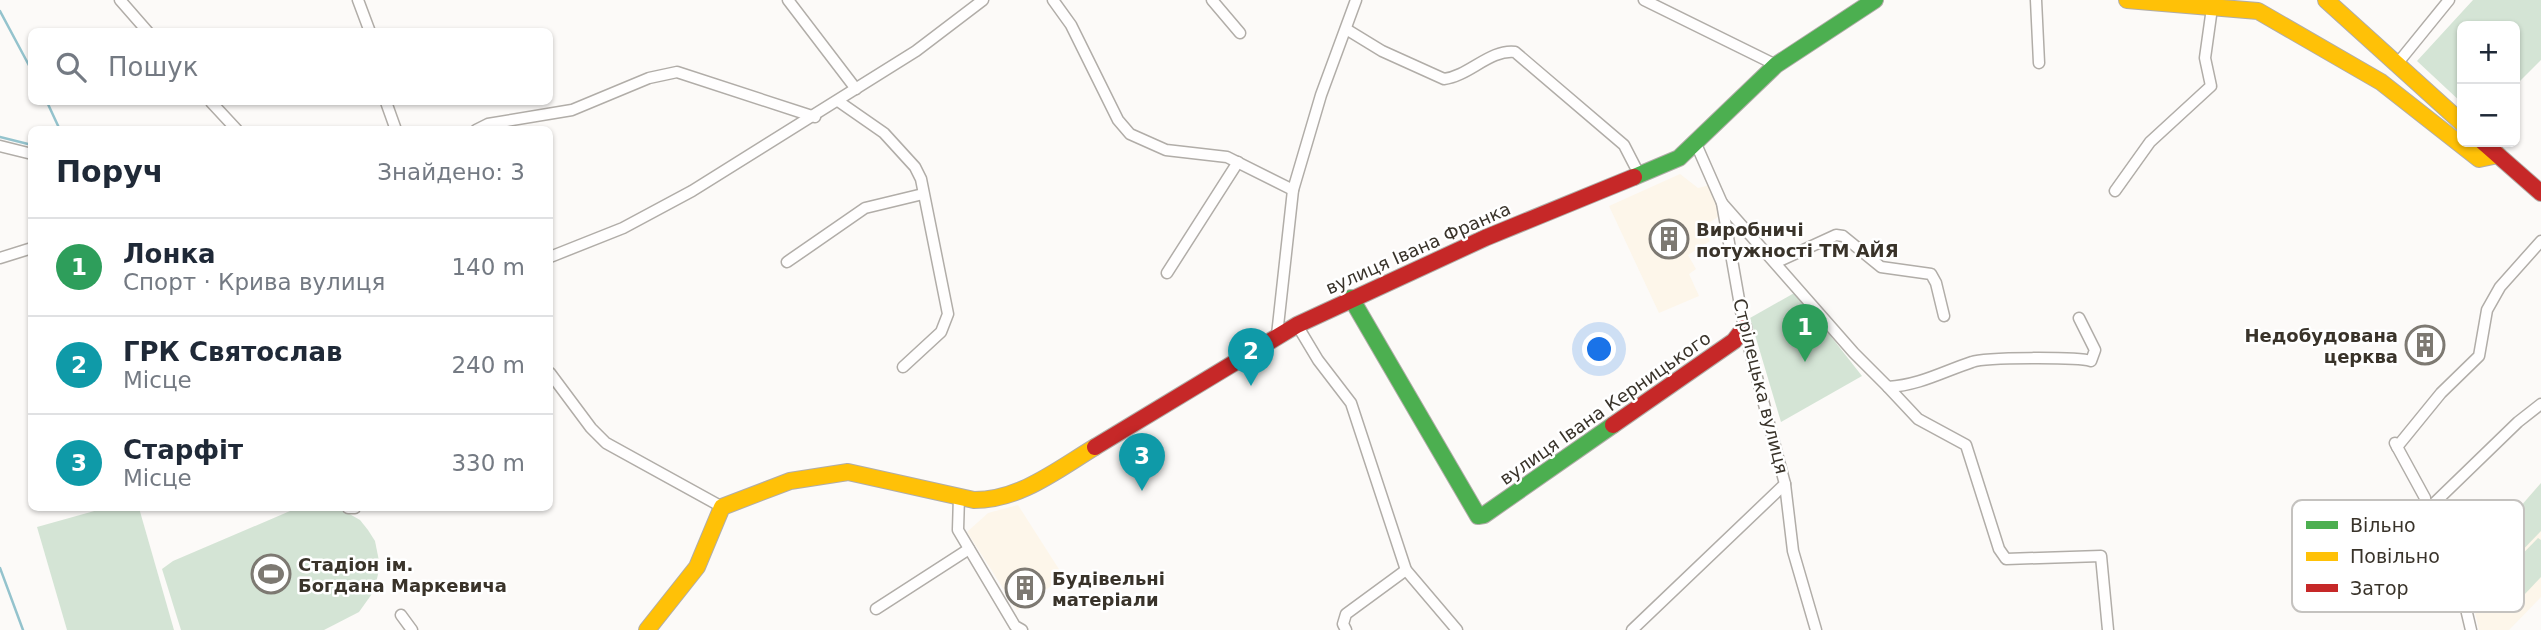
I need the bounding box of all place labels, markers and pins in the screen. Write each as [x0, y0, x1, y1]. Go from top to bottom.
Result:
building icon: Виробничі потужності ТМ АЙЯ [1648, 218, 1690, 260]
place label: Виробничі потужності ТМ АЙЯ [1696, 219, 1899, 261]
pin: 1 [1782, 304, 1828, 362]
building icon: Недобудована церква [2404, 324, 2446, 366]
place label: Недобудована церква [2244, 325, 2398, 367]
pin: 2 [1228, 328, 1274, 386]
pin: 3 [1119, 433, 1165, 491]
sports icon: Стадіон ім. Богдана Маркевича [250, 553, 292, 595]
place label: Стадіон ім. Богдана Маркевича [298, 554, 507, 596]
building icon: Будівельні матеріали [1004, 567, 1046, 609]
place label: Будівельні матеріали [1052, 568, 1165, 610]

